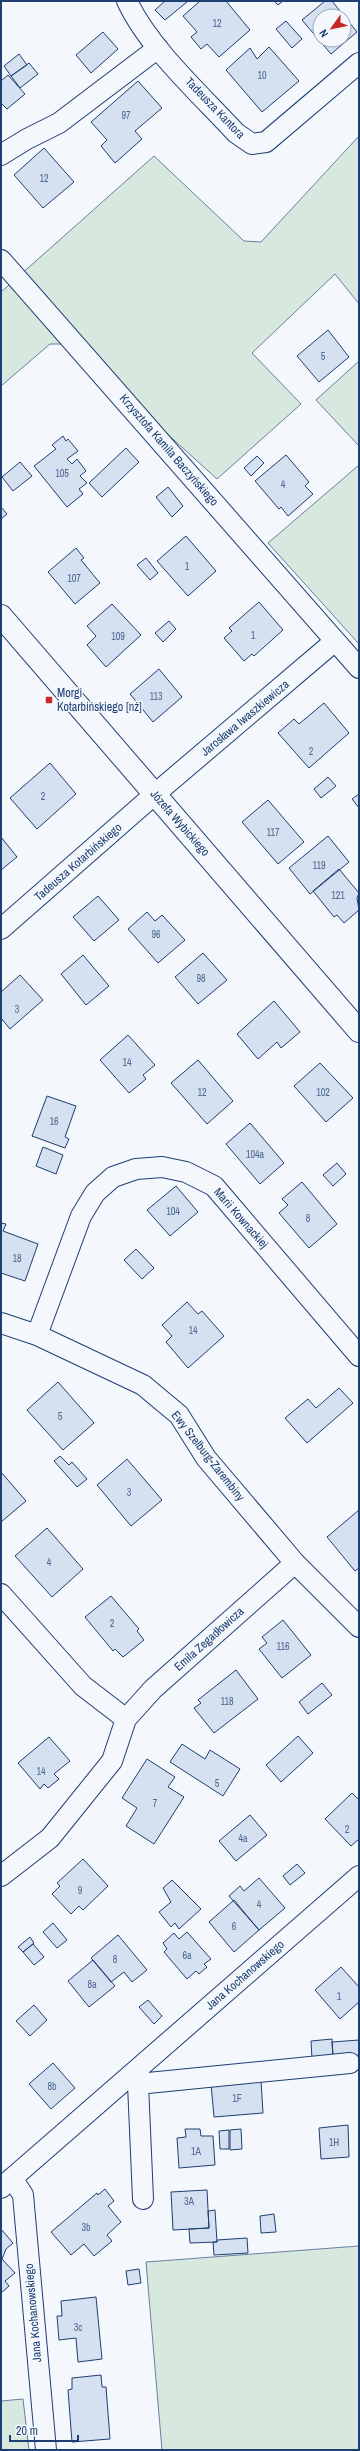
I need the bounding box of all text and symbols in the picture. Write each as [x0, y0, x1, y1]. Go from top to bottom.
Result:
north arrow [312, 8, 352, 48]
house number: 12 [212, 17, 222, 30]
text: N [316, 27, 331, 40]
house number: 10 [257, 69, 267, 82]
street label: Tadeusza Kantora [182, 74, 249, 143]
house number: 97 [121, 109, 131, 122]
house number: 12 [39, 172, 49, 185]
house number: 5 [321, 350, 326, 363]
street label: Krzysztofa Kamila Baczyńskiego [116, 391, 222, 509]
house number: 105 [55, 467, 69, 480]
house number: 4 [281, 478, 286, 491]
house number: 1 [185, 560, 190, 573]
house number: 107 [67, 572, 81, 585]
house number: 1 [251, 629, 256, 642]
house number: 109 [111, 630, 125, 643]
street label: Jarosława Iwaszkiewicza [198, 676, 293, 760]
place label: Morgi Kotarbińskiego [nż] [57, 685, 142, 715]
house number: 113 [149, 690, 163, 703]
marker: Morgi Kotarbińskiego [nż] [44, 695, 54, 705]
house number: 2 [309, 745, 314, 758]
street label: Józefa Wybickiego [147, 786, 213, 860]
house number: 2 [41, 790, 46, 803]
street label: Tadeusza Kotarbińskiego [31, 819, 125, 905]
house number: 117 [266, 826, 280, 839]
house number: 119 [312, 859, 326, 872]
house number: 121 [331, 889, 345, 902]
house number: 96 [151, 928, 161, 941]
house number: 98 [196, 972, 206, 985]
house number: 3 [15, 1003, 20, 1016]
house number: 14 [122, 1056, 132, 1069]
house number: 12 [197, 1086, 207, 1099]
house number: 102 [316, 1086, 330, 1099]
house number: 16 [49, 1115, 59, 1128]
house number: 104a [246, 1148, 265, 1161]
street label: Marii Kownackiej [210, 1184, 272, 1252]
house number: 104 [166, 1205, 180, 1218]
house number: 8 [306, 1212, 311, 1225]
house number: 18 [12, 1252, 22, 1265]
house number: 14 [188, 1324, 198, 1337]
street label: Ewy Szelburg-Zarembiny [168, 1408, 248, 1505]
house number: 5 [58, 1410, 63, 1423]
house number: 3 [127, 1486, 132, 1499]
house number: 4 [47, 1556, 52, 1569]
street label: Emila Zegadłowicza [171, 1603, 248, 1675]
house number: 2 [110, 1617, 115, 1630]
house number: 116 [276, 1640, 290, 1653]
house number: 118 [220, 1695, 234, 1708]
house number: 14 [36, 1765, 46, 1778]
house number: 5 [215, 1777, 220, 1790]
house number: 7 [153, 1797, 158, 1810]
house number: 2 [345, 1823, 350, 1836]
house number: 4a [238, 1832, 248, 1845]
house number: 9 [78, 1884, 83, 1897]
house number: 4 [257, 1898, 262, 1911]
house number: 6 [232, 1920, 237, 1933]
street label: Jana Kochanowskiego [202, 1936, 288, 2014]
house number: 6a [182, 1949, 192, 1962]
house number: 8 [113, 1953, 118, 1966]
house number: 8a [87, 1978, 97, 1991]
house number: 1 [337, 1990, 342, 2003]
house number: 8b [47, 2080, 57, 2093]
house number: 1F [232, 2092, 242, 2105]
house number: 1H [329, 2136, 339, 2149]
house number: 1A [191, 2145, 202, 2158]
house number: 3A [184, 2195, 195, 2208]
house number: 3b [81, 2221, 91, 2234]
street label: Jana Kochanowskiego [21, 2263, 45, 2363]
house number: 3c [74, 2321, 82, 2334]
scale bar [10, 2417, 78, 2443]
text: 20 m [16, 2423, 38, 2439]

